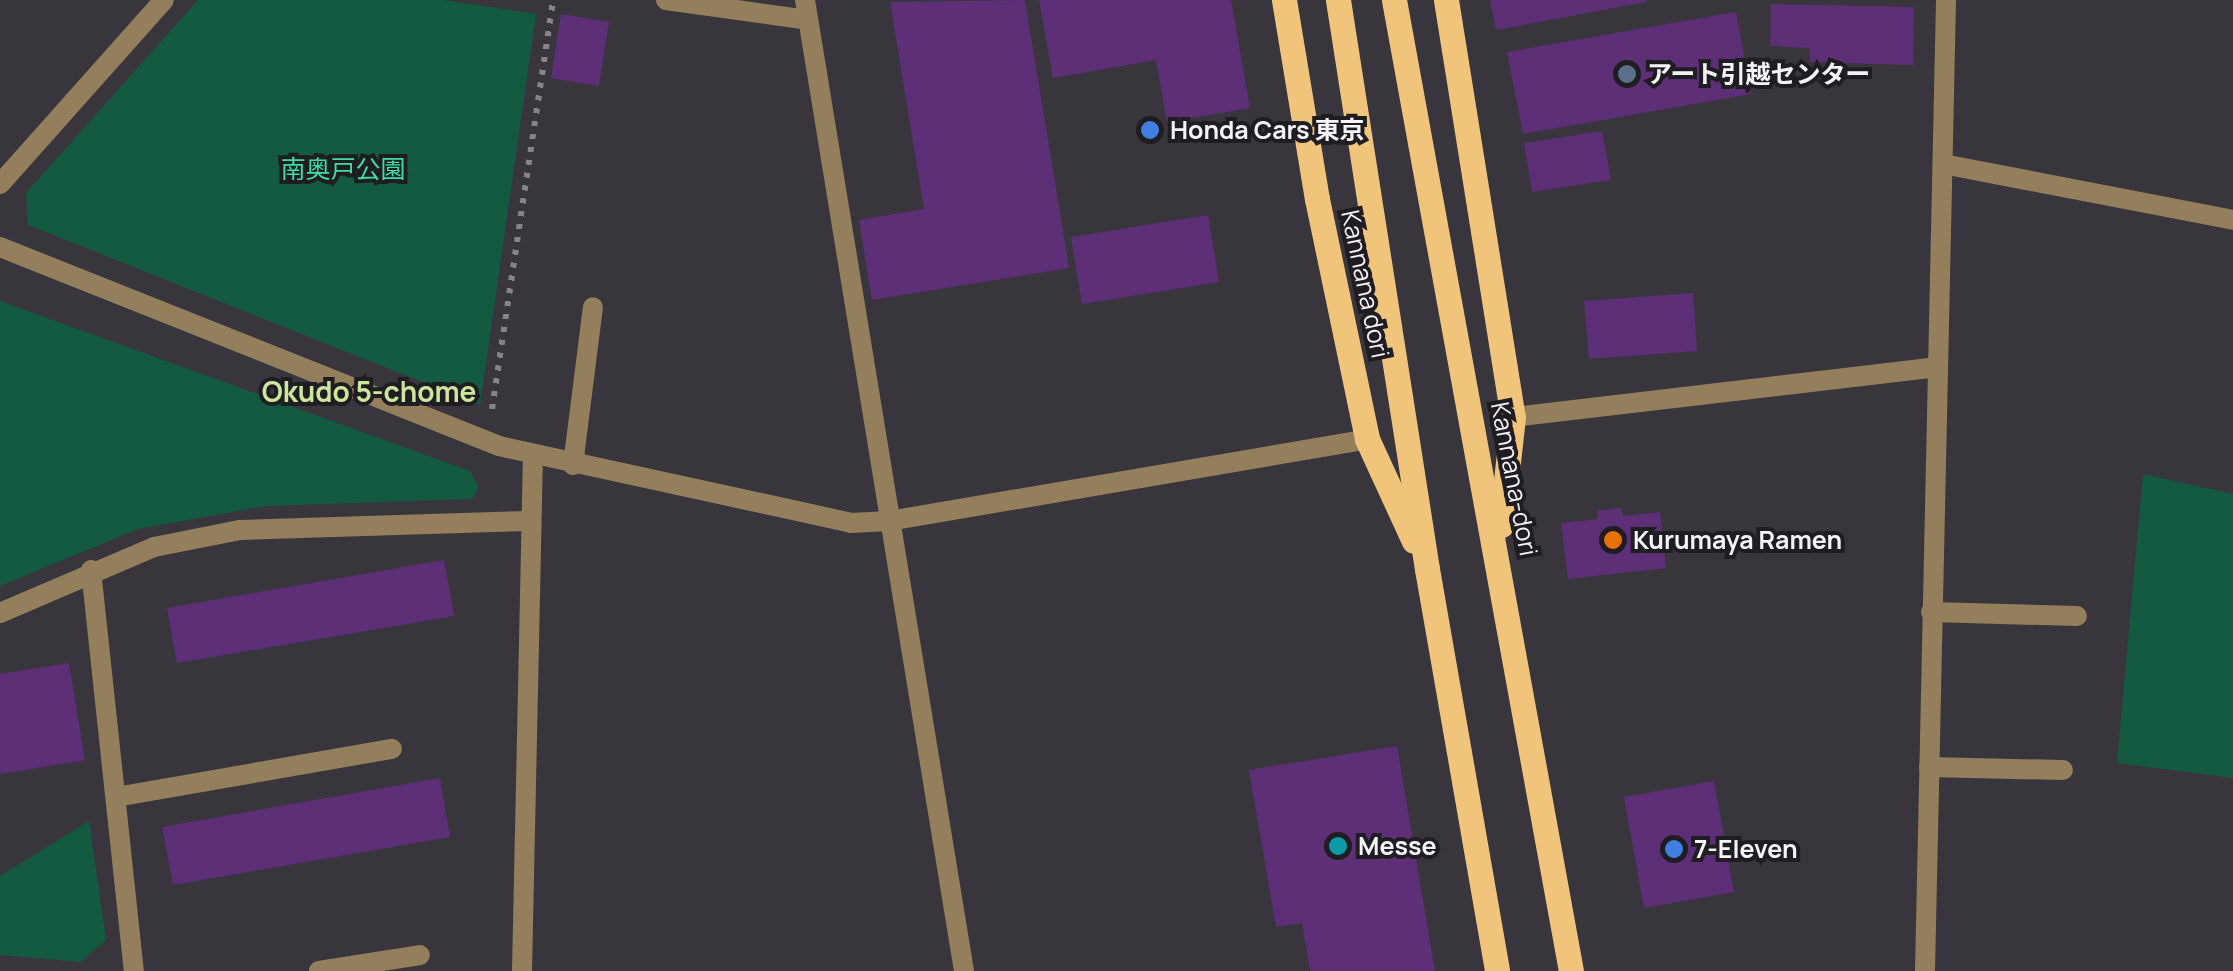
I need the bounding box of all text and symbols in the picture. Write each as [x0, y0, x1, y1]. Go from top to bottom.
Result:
place label: アート引越センター [1647, 59, 1870, 89]
marker: アート引越センター [1616, 63, 1638, 85]
place label: Honda Cars 東京 [1170, 115, 1365, 145]
marker: Honda Cars 東京 [1139, 119, 1161, 141]
park label: 南奥戸公園 [281, 154, 405, 184]
street label: Kannana dori [1335, 207, 1395, 361]
district label: Okudo 5-chome [262, 374, 476, 408]
street label: Kannana-dori [1484, 400, 1544, 558]
place label: Kurumaya Ramen [1633, 525, 1842, 555]
marker: Kurumaya Ramen [1602, 529, 1624, 551]
place label: Messe [1358, 831, 1437, 861]
place label: 7-Eleven [1694, 834, 1798, 864]
marker: Messe [1327, 835, 1349, 857]
marker: 7-Eleven [1663, 838, 1685, 860]

